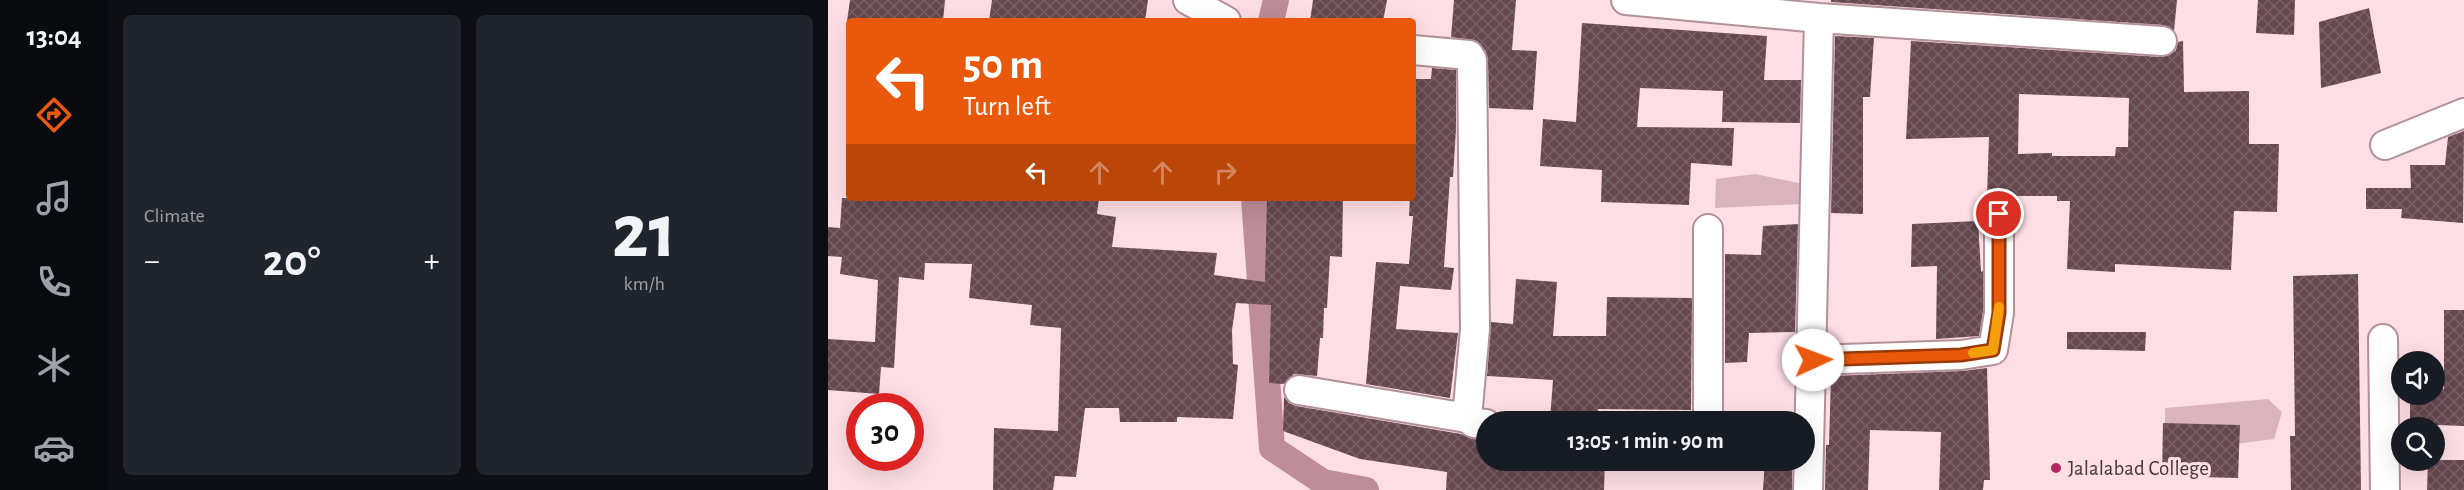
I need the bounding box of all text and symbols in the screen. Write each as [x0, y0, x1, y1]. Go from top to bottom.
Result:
text: 13:04 [26, 23, 82, 50]
icon: left [864, 42, 942, 120]
text: 50 m [963, 44, 1043, 86]
text: Turn left [963, 93, 1051, 120]
icon: directions [33, 94, 75, 136]
icon: left [1020, 156, 1053, 189]
icon: ahead [1083, 156, 1116, 189]
icon: ahead [1146, 156, 1179, 189]
icon: right [1209, 156, 1242, 189]
icon: music [33, 177, 75, 219]
pin [1973, 188, 2024, 239]
text: 21 [612, 194, 677, 272]
icon: arrive [1982, 197, 2015, 230]
text: Climate [144, 206, 205, 226]
text: 20° [263, 239, 321, 284]
text: − [144, 245, 160, 278]
text: + [424, 245, 439, 278]
icon: phone [33, 261, 75, 303]
text: km/h [624, 274, 665, 294]
position arrow [1781, 328, 1845, 392]
icon: climate [33, 344, 75, 386]
map controls [2391, 351, 2445, 471]
button: sound [2391, 351, 2445, 405]
speed limit sign: 30 [846, 393, 924, 471]
button: search [2391, 417, 2445, 471]
icon: car [33, 427, 75, 469]
text: 13:05 · 1 min · 90 m [1567, 430, 1724, 452]
place label: Jalalabad College [2068, 458, 2209, 479]
marker: Jalalabad College [2049, 461, 2063, 475]

